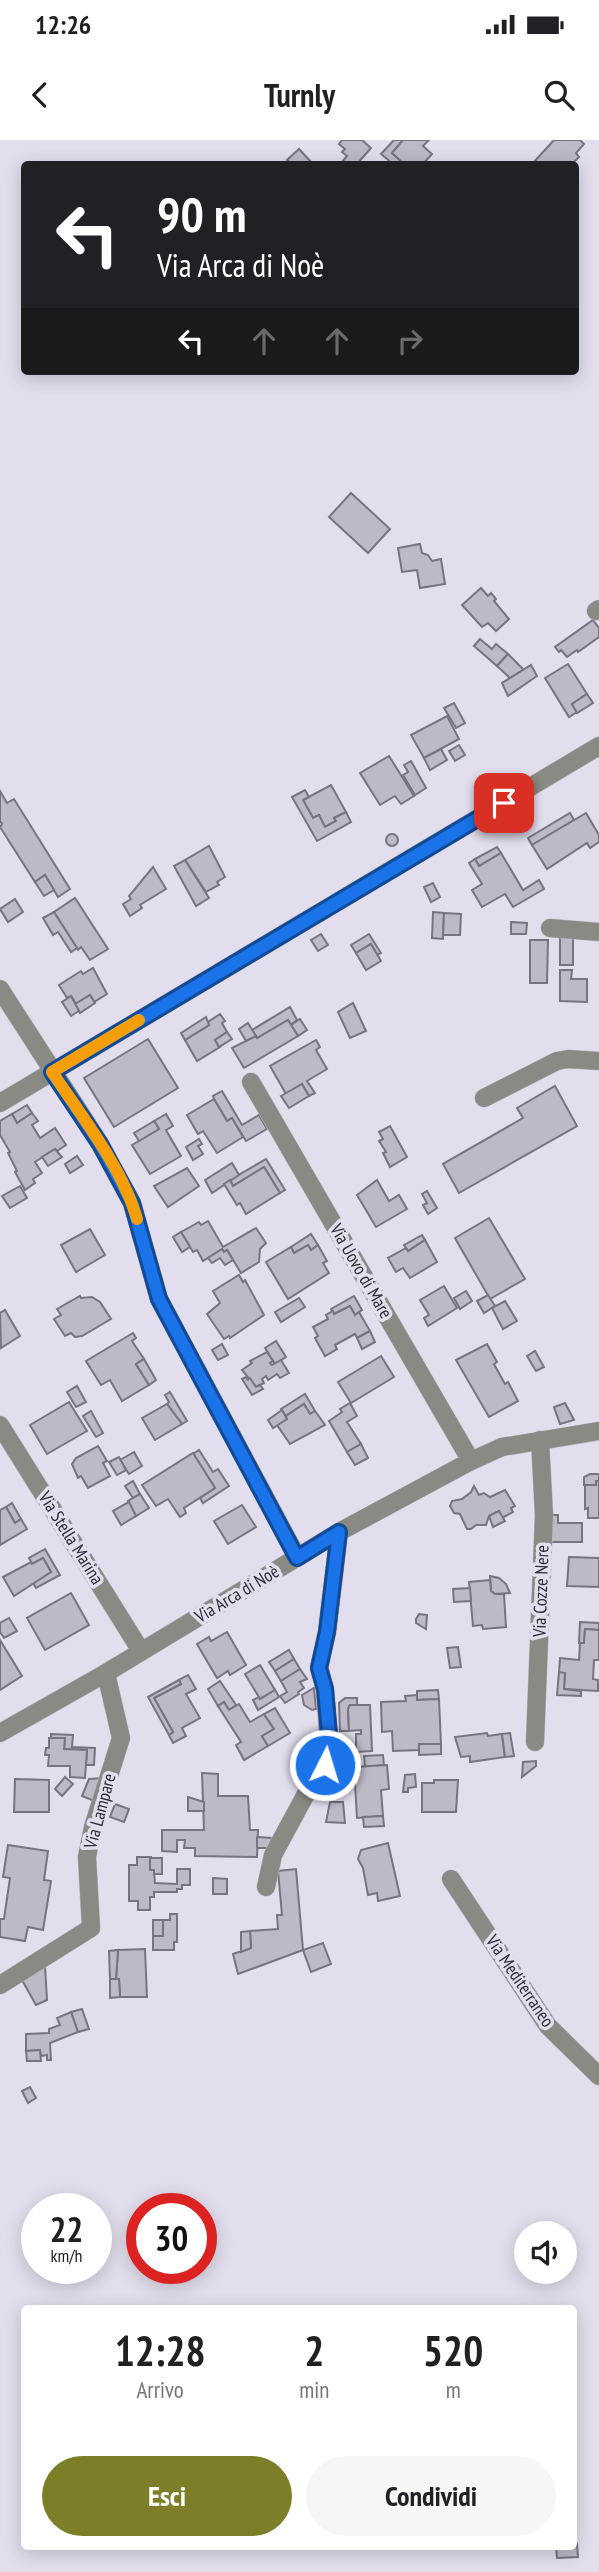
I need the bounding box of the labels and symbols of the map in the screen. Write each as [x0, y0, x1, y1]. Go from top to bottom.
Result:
pin [474, 773, 534, 833]
street label: Via Uovo di Mare [325, 1219, 398, 1322]
street label: Via Stella Marina [33, 1486, 109, 1588]
street label: Via Cozze Nere [527, 1545, 554, 1638]
street label: Via Arca di Noè [190, 1559, 283, 1628]
position arrow [288, 1728, 362, 1802]
street label: Via Lampare [78, 1771, 121, 1852]
street label: Via Mediterraneo [481, 1929, 560, 2031]
speed limit sign: 30 [126, 2193, 217, 2284]

